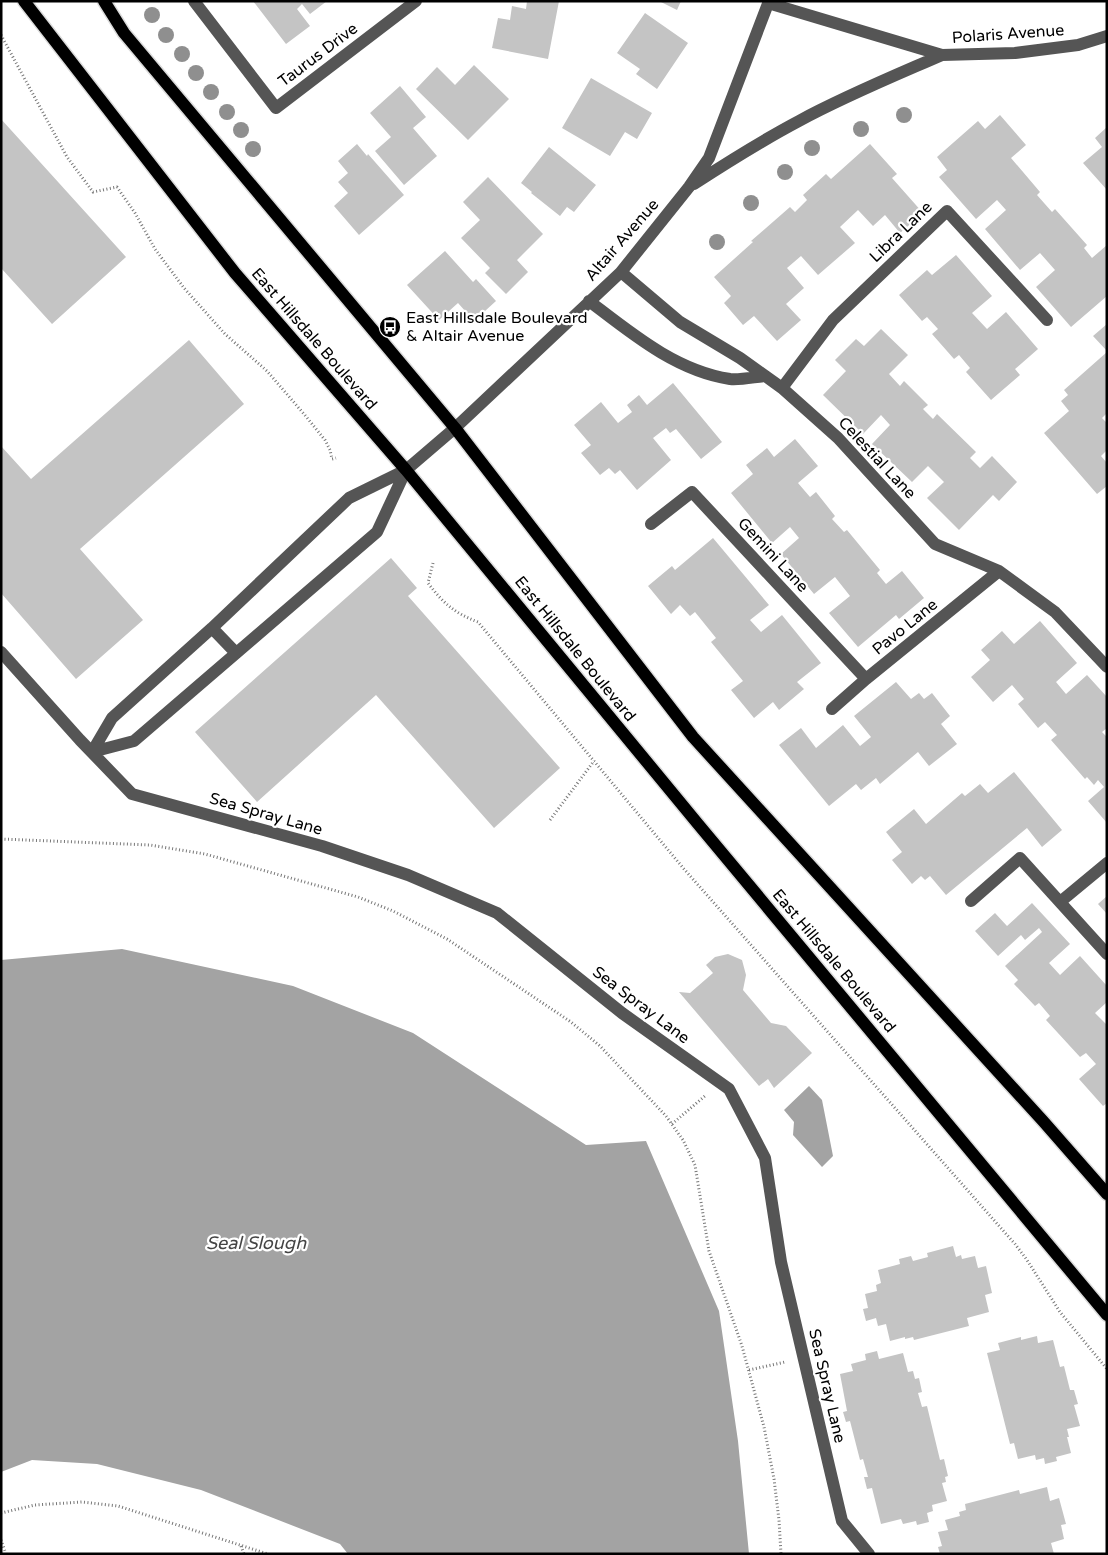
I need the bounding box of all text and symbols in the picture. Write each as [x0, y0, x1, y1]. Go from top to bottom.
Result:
street label: Taurus Drive [274, 19, 362, 91]
street label: Polaris Avenue [951, 20, 1065, 48]
street label: Altair Avenue [581, 195, 663, 285]
street label: Libra Lane [865, 197, 937, 267]
street label: East Hillsdale Boulevard [247, 264, 381, 414]
place label: East Hillsdale Boulevard & Altair Avenue [406, 308, 588, 346]
bus stop icon: East Hillsdale Boulevard & Altair Avenue [378, 315, 402, 339]
street label: Celestial Lane [834, 413, 920, 503]
street label: Gemini Lane [733, 514, 813, 596]
street label: East Hillsdale Boulevard [510, 572, 640, 726]
street label: Pavo Lane [868, 595, 942, 659]
street label: Sea Spray Lane [207, 788, 325, 840]
street label: East Hillsdale Boulevard [768, 885, 900, 1037]
street label: Sea Spray Lane [588, 962, 694, 1048]
water label: Seal Slough [206, 1232, 307, 1254]
street label: Sea Spray Lane [804, 1327, 850, 1445]

